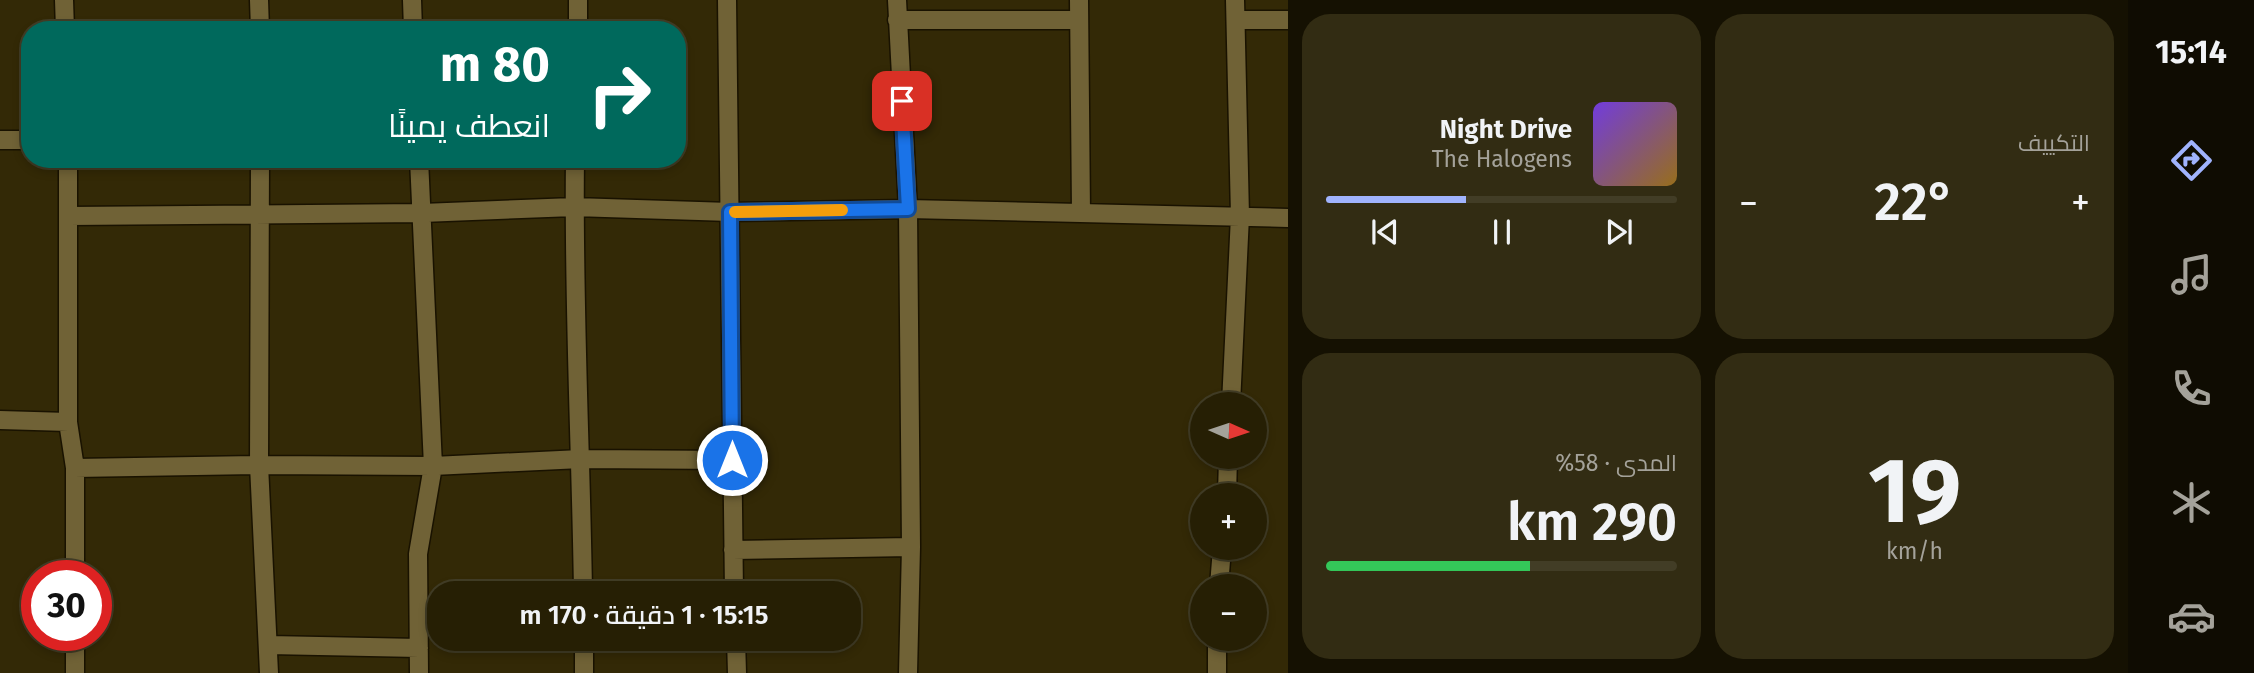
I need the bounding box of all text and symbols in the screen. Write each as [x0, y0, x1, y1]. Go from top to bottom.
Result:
text: 15:14 [2155, 33, 2227, 71]
text: 80 m [440, 35, 550, 94]
icon: right [574, 49, 665, 140]
pin [872, 71, 932, 131]
icon: arrive [883, 82, 921, 120]
text: انعطف يمينًا [388, 107, 550, 145]
text: Night Drive [1440, 114, 1572, 145]
text: التكييف [2018, 129, 2090, 157]
icon: directions [2167, 136, 2216, 185]
text: The Halogens [1432, 145, 1572, 173]
text: 22° [1874, 171, 1955, 234]
text: − [1739, 180, 1758, 226]
text: + [2071, 180, 2090, 226]
icon: previous [1366, 213, 1404, 251]
icon: pause [1483, 213, 1521, 251]
icon: next [1600, 213, 1638, 251]
icon: music [2167, 250, 2216, 299]
icon: phone [2167, 364, 2216, 413]
north arrow [1190, 392, 1267, 469]
map controls [1190, 392, 1267, 651]
position arrow [695, 423, 769, 497]
text: 19 [1868, 437, 1961, 546]
text: المدى · 58% [1555, 449, 1677, 477]
icon: climate [2167, 478, 2216, 527]
button: + [1190, 483, 1267, 560]
text: 290 km [1507, 491, 1677, 554]
text: km/h [1886, 537, 1943, 565]
speed limit sign: 30 [21, 560, 112, 651]
button: − [1190, 574, 1267, 651]
icon: car [2167, 592, 2216, 641]
text: 15:15 · 1 دقيقة · 170 m [520, 600, 768, 631]

